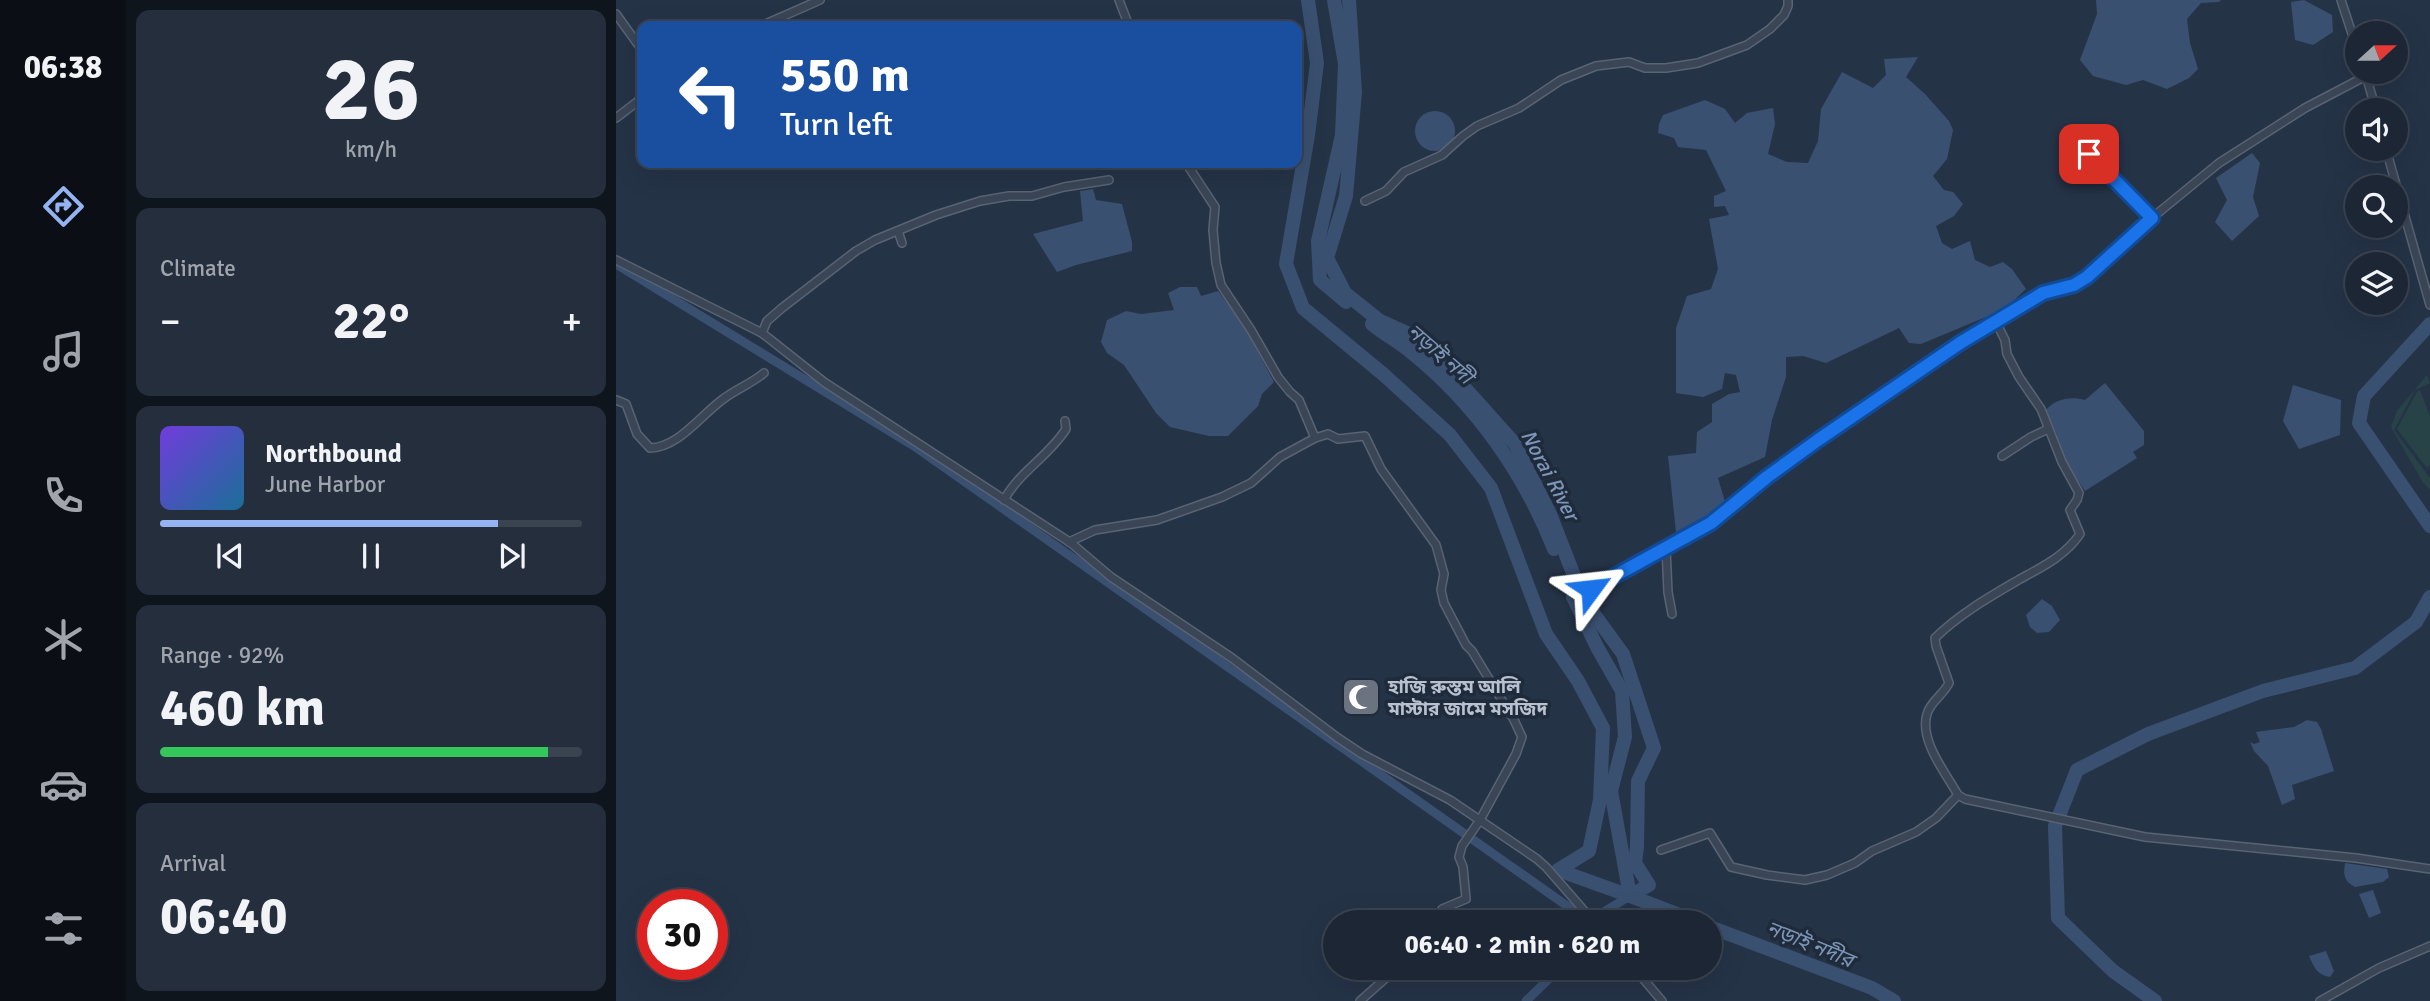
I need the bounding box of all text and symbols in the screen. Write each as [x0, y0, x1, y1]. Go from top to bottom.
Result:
north arrow [2345, 21, 2408, 84]
map controls [2345, 21, 2408, 315]
text: 26 [322, 33, 420, 146]
text: 550 m [780, 45, 910, 105]
text: 06:38 [24, 48, 102, 87]
icon: left [665, 49, 756, 140]
button: sound [2345, 98, 2408, 161]
text: Turn left [780, 105, 893, 144]
pin [2059, 124, 2119, 184]
text: km/h [345, 135, 397, 164]
icon: arrive [2070, 135, 2108, 173]
button: search [2345, 175, 2408, 238]
icon: directions [39, 182, 88, 231]
button: layers [2345, 252, 2408, 315]
text: Climate [160, 254, 236, 283]
text: 22° [333, 289, 409, 353]
text: − [160, 298, 181, 345]
text: + [561, 298, 582, 345]
water label: নড়াই নদী [1402, 318, 1482, 393]
icon: music [39, 327, 88, 376]
water label: Norai River [1515, 425, 1586, 528]
text: Northbound [265, 438, 402, 470]
text: June Harbor [265, 470, 385, 499]
icon: phone [39, 471, 88, 520]
icon: previous [211, 537, 249, 575]
icon: pause [352, 537, 390, 575]
icon: next [493, 537, 531, 575]
position arrow [1554, 552, 1628, 626]
icon: climate [39, 615, 88, 664]
text: Range · 92% [160, 641, 284, 670]
place label: হাজি রুস্তম আলি মাস্টার জামে মসজিদ [1387, 675, 1547, 721]
text: 460 km [160, 676, 325, 740]
mosque icon: হাজি রুস্তম আলি মাস্টার জামে মসজিদ [1340, 676, 1382, 718]
icon: car [39, 760, 88, 809]
text: Arrival [160, 849, 226, 878]
text: 06:40 [160, 884, 288, 948]
speed limit sign: 30 [637, 889, 728, 980]
icon: filters [39, 904, 88, 953]
water label: নড়াই নদীর [1763, 915, 1860, 974]
text: 06:40 · 2 min · 620 m [1405, 929, 1640, 961]

